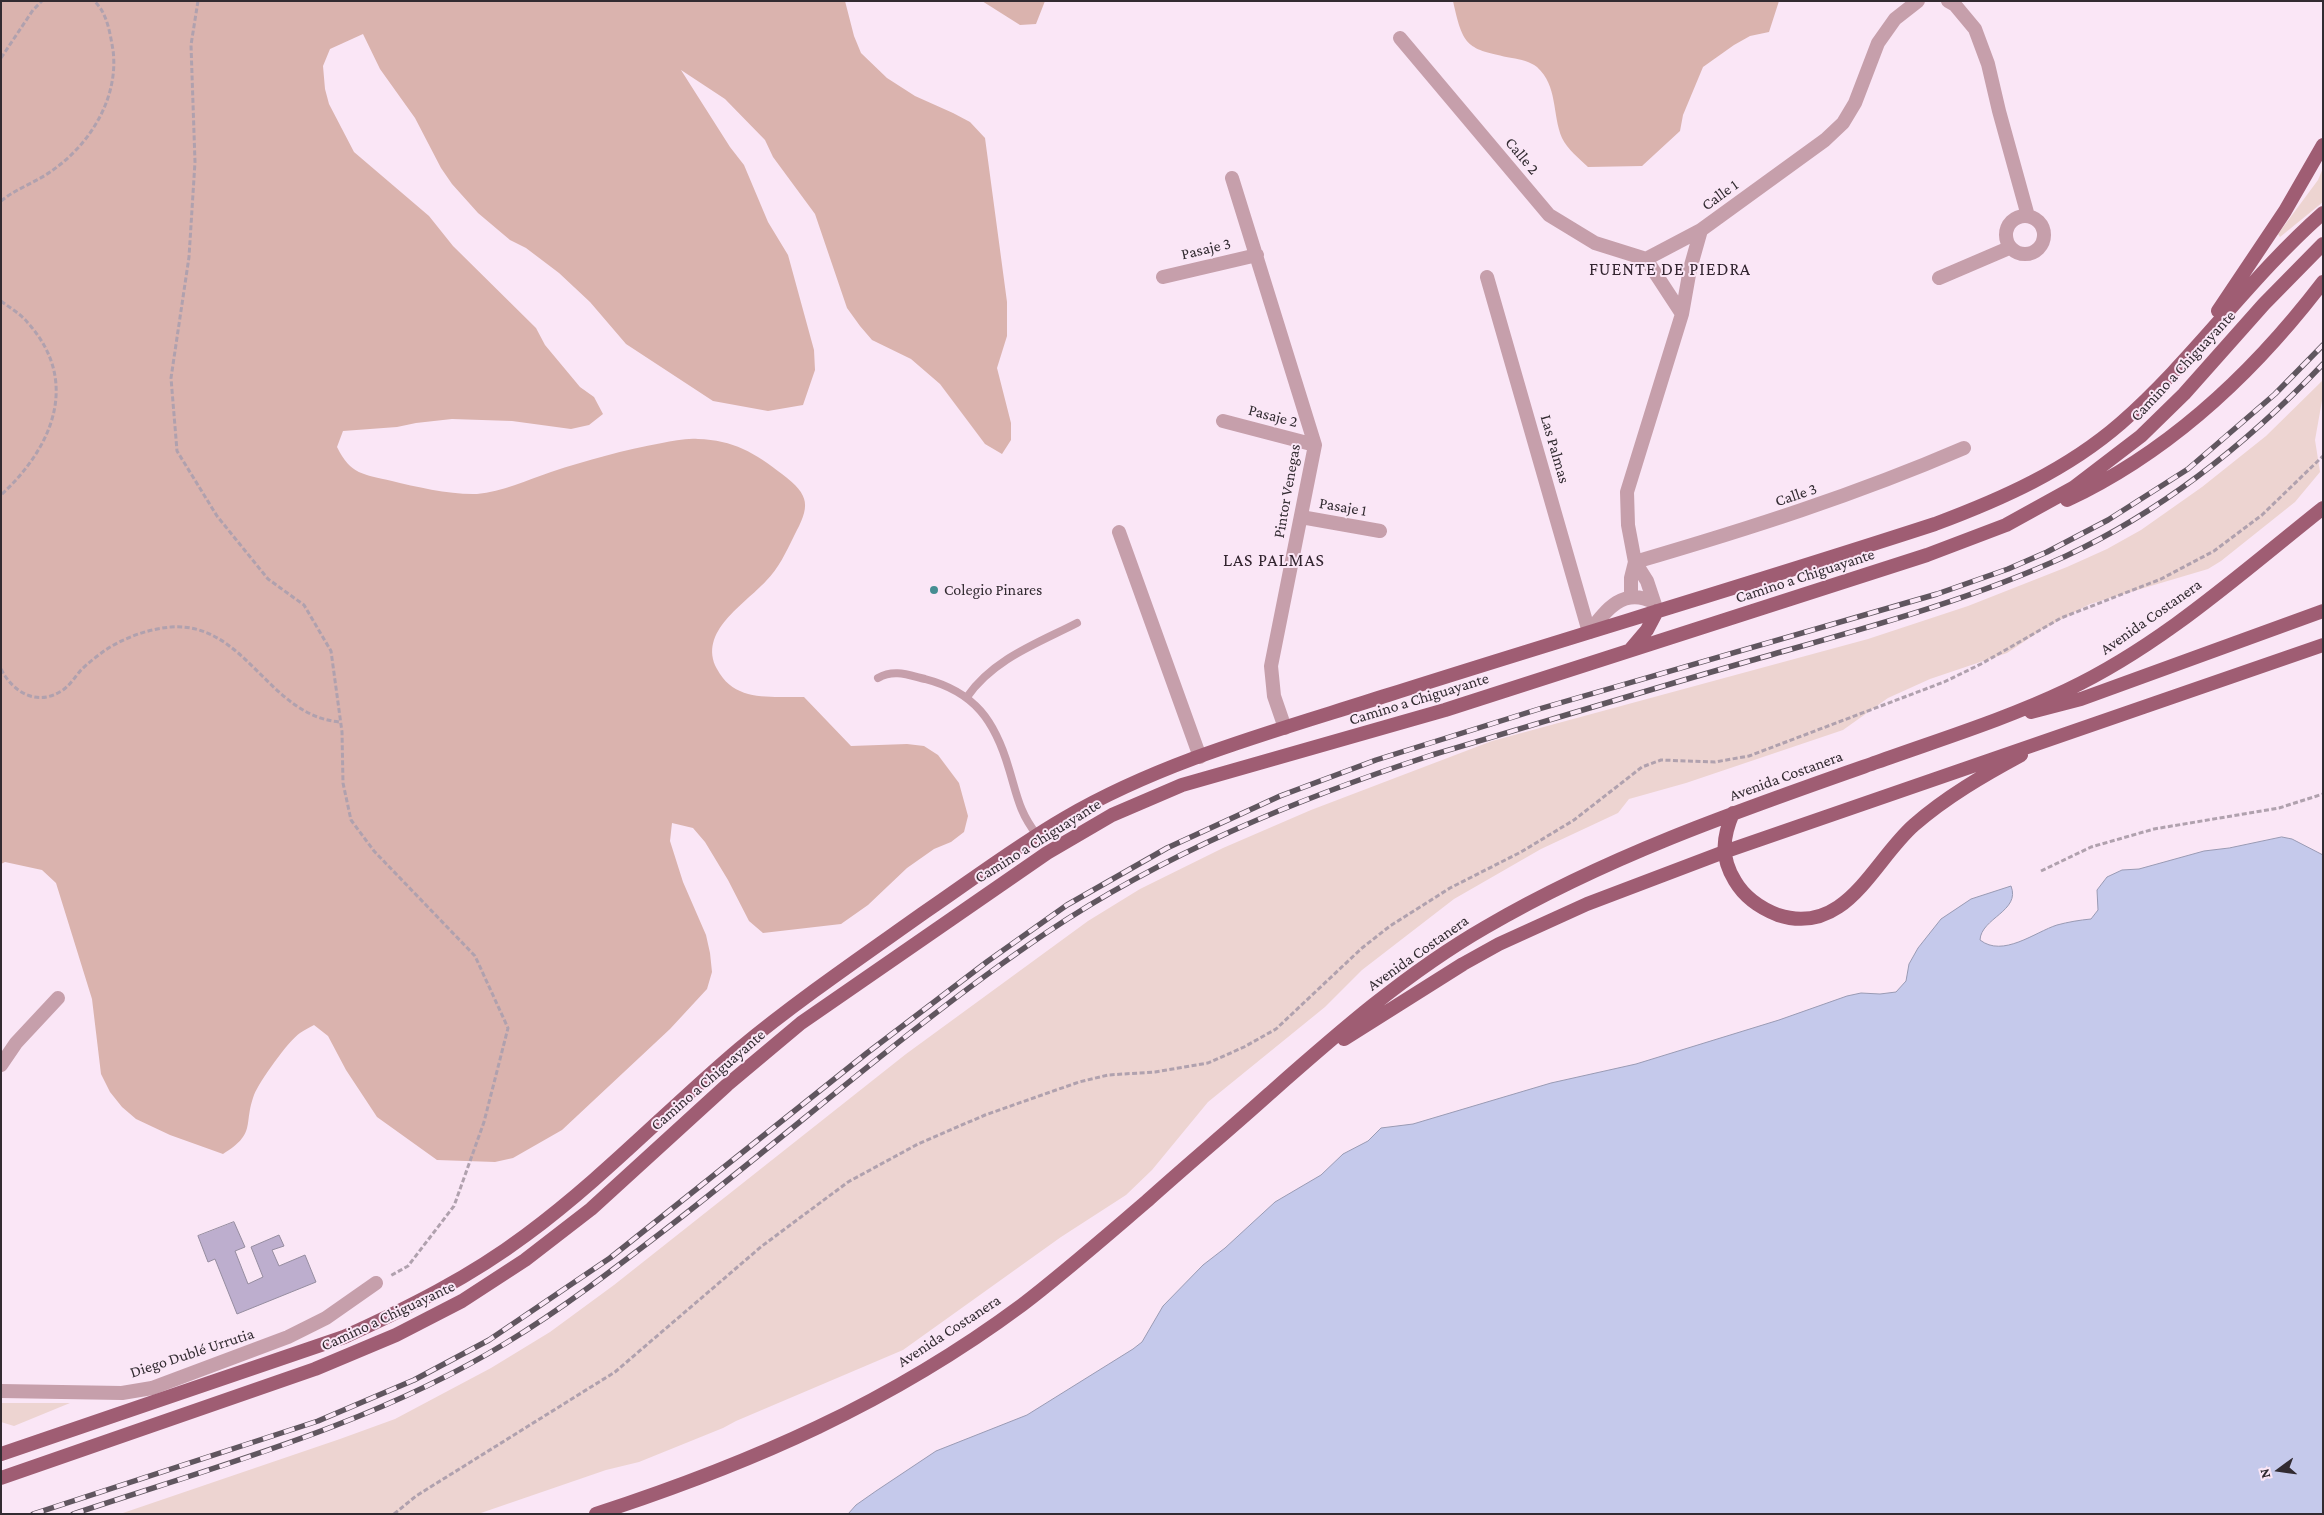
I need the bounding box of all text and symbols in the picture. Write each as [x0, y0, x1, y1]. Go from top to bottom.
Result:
street label: Calle 2 [1501, 133, 1543, 179]
street label: Calle 1 [1698, 175, 1742, 215]
street label: Pasaje 3 [1179, 234, 1233, 264]
district label: FUENTE DE PIEDRA [1587, 258, 1753, 280]
street label: Camino a Chiguayante [2127, 306, 2239, 426]
street label: Pasaje 2 [1246, 400, 1300, 432]
street label: Las Palmas [1536, 412, 1574, 486]
street label: Pintor Venegas [1269, 443, 1305, 539]
street label: Calle 3 [1773, 479, 1819, 511]
street label: Pasaje 1 [1318, 493, 1368, 521]
street label: Camino a Chiguayante [1733, 544, 1877, 608]
district label: LAS PALMAS [1222, 549, 1326, 571]
street label: Avenida Costanera [2097, 575, 2205, 659]
place label: Colegio Pinares [944, 580, 1042, 600]
marker: Colegio Pinares [928, 584, 940, 596]
street label: Camino a Chiguayante [1347, 669, 1491, 729]
street label: Avenida Costanera [1727, 747, 1845, 805]
street label: Camino a Chiguayante [971, 794, 1105, 888]
street label: Avenida Costanera [1364, 911, 1472, 995]
street label: Camino a Chiguayante [647, 1025, 769, 1135]
street label: Camino a Chiguayante [318, 1277, 458, 1355]
street label: Avenida Costanera [894, 1290, 1004, 1372]
street label: Diego Dublé Urrutia [128, 1324, 256, 1382]
north arrow [2254, 1445, 2304, 1495]
text: N [2256, 1467, 2273, 1480]

